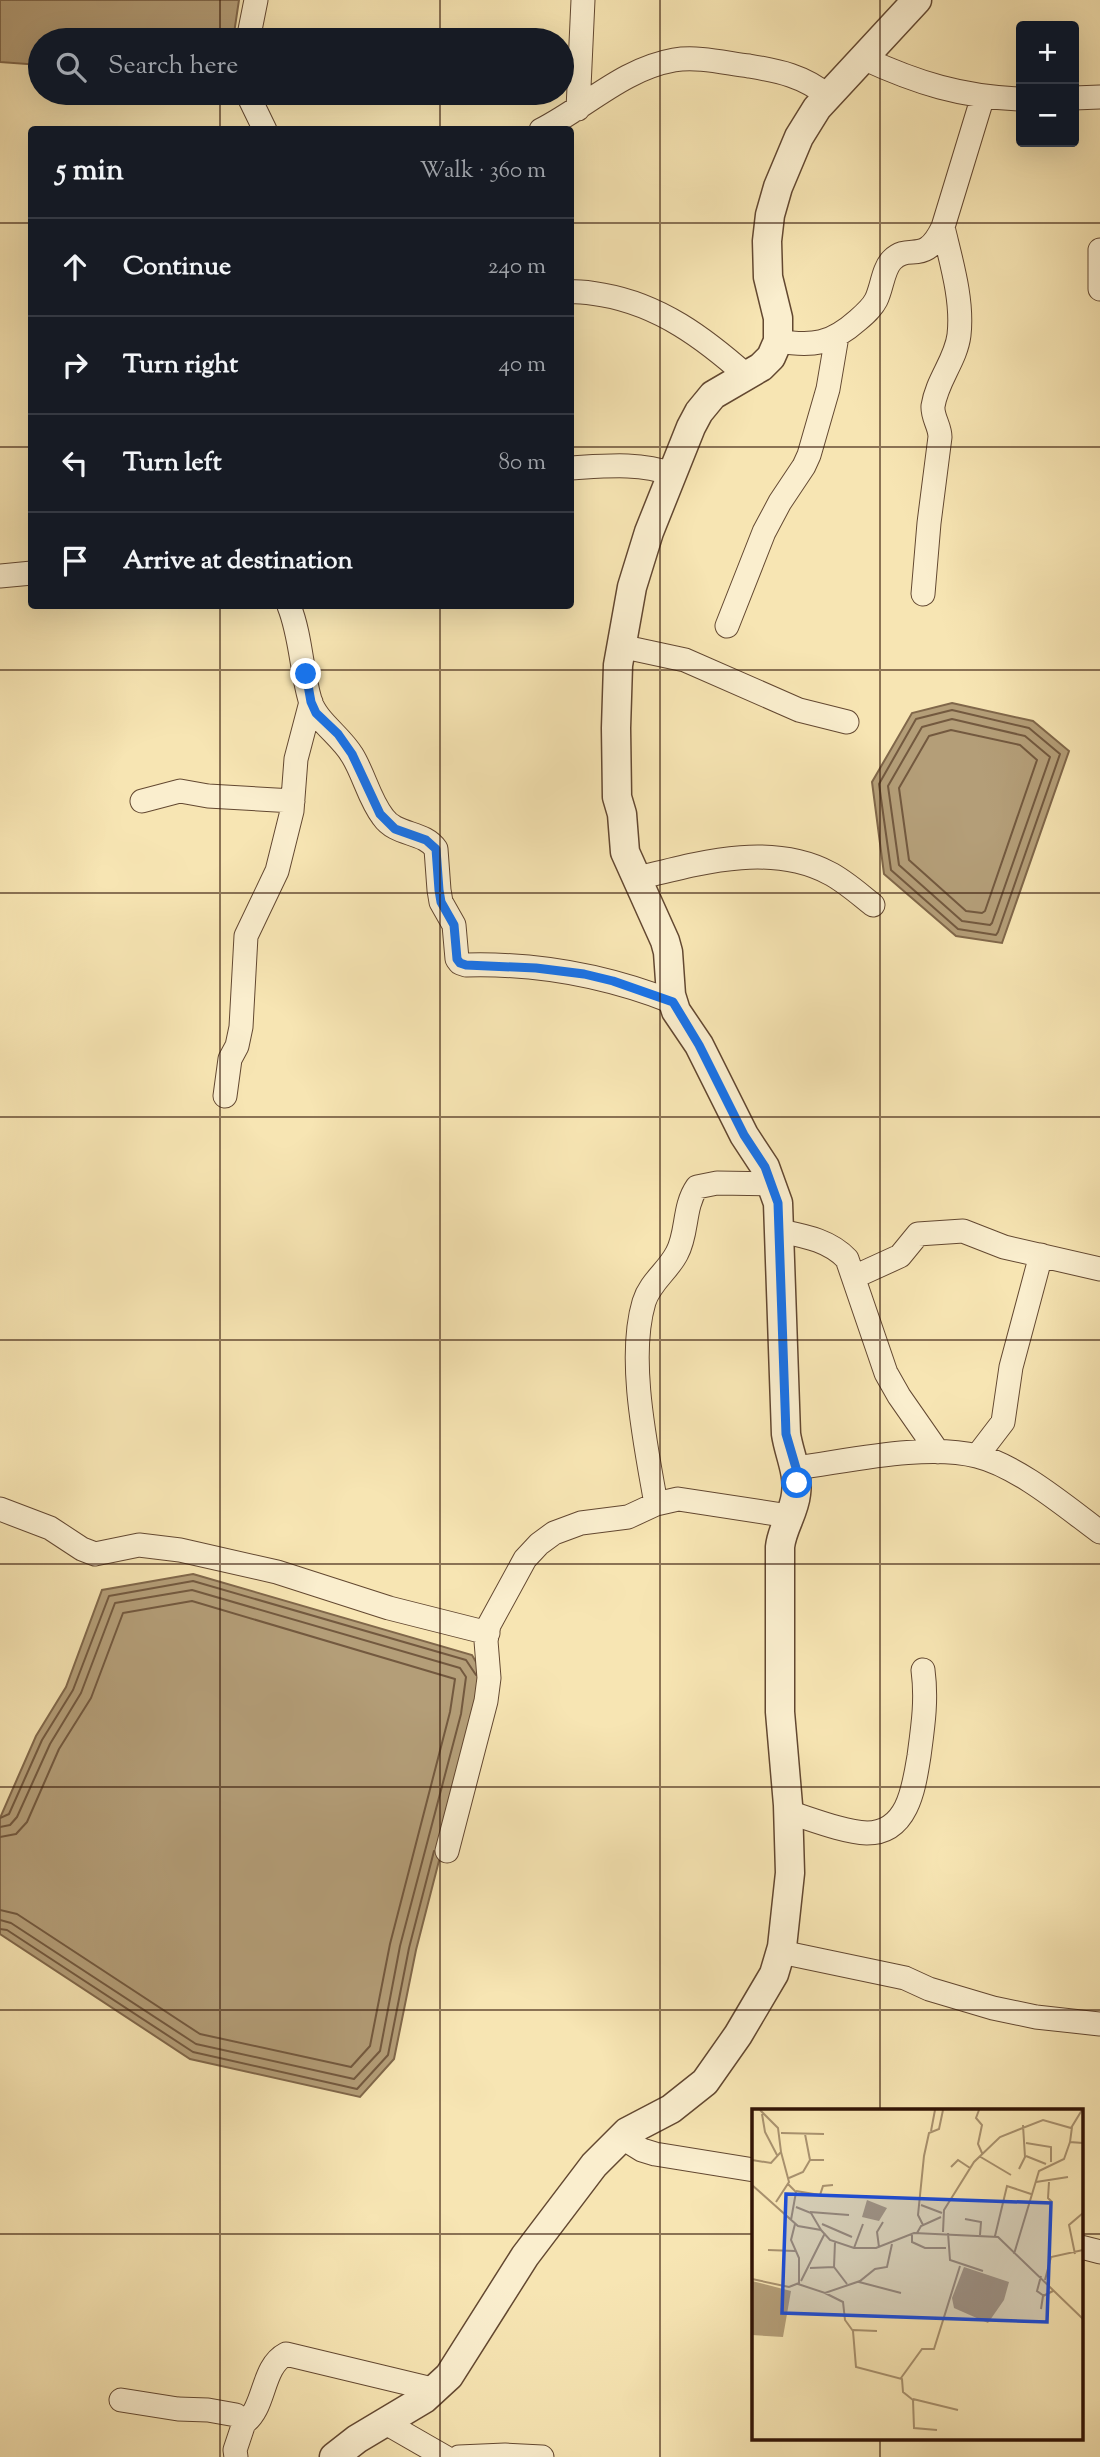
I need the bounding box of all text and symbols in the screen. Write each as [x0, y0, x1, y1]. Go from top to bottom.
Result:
map controls [1016, 21, 1079, 147]
button: + [1016, 21, 1079, 84]
search box [28, 28, 574, 105]
icon: search [52, 48, 90, 86]
text: Search here [108, 48, 238, 85]
button: − [1016, 84, 1079, 147]
text: 5 min [56, 150, 124, 193]
text: Walk · 360 m [420, 155, 546, 188]
icon: ahead [56, 248, 94, 286]
text: Continue [123, 249, 231, 286]
text: 240 m [488, 251, 546, 284]
icon: right [56, 346, 94, 384]
text: Turn right [123, 347, 238, 384]
text: 40 m [499, 349, 546, 382]
icon: left [56, 444, 94, 482]
text: Turn left [123, 445, 222, 482]
text: 80 m [498, 447, 546, 480]
icon: arrive [56, 542, 94, 580]
text: Arrive at destination [123, 543, 353, 580]
route end [290, 658, 321, 689]
route start [781, 1467, 812, 1498]
inset map [752, 2109, 1082, 2440]

